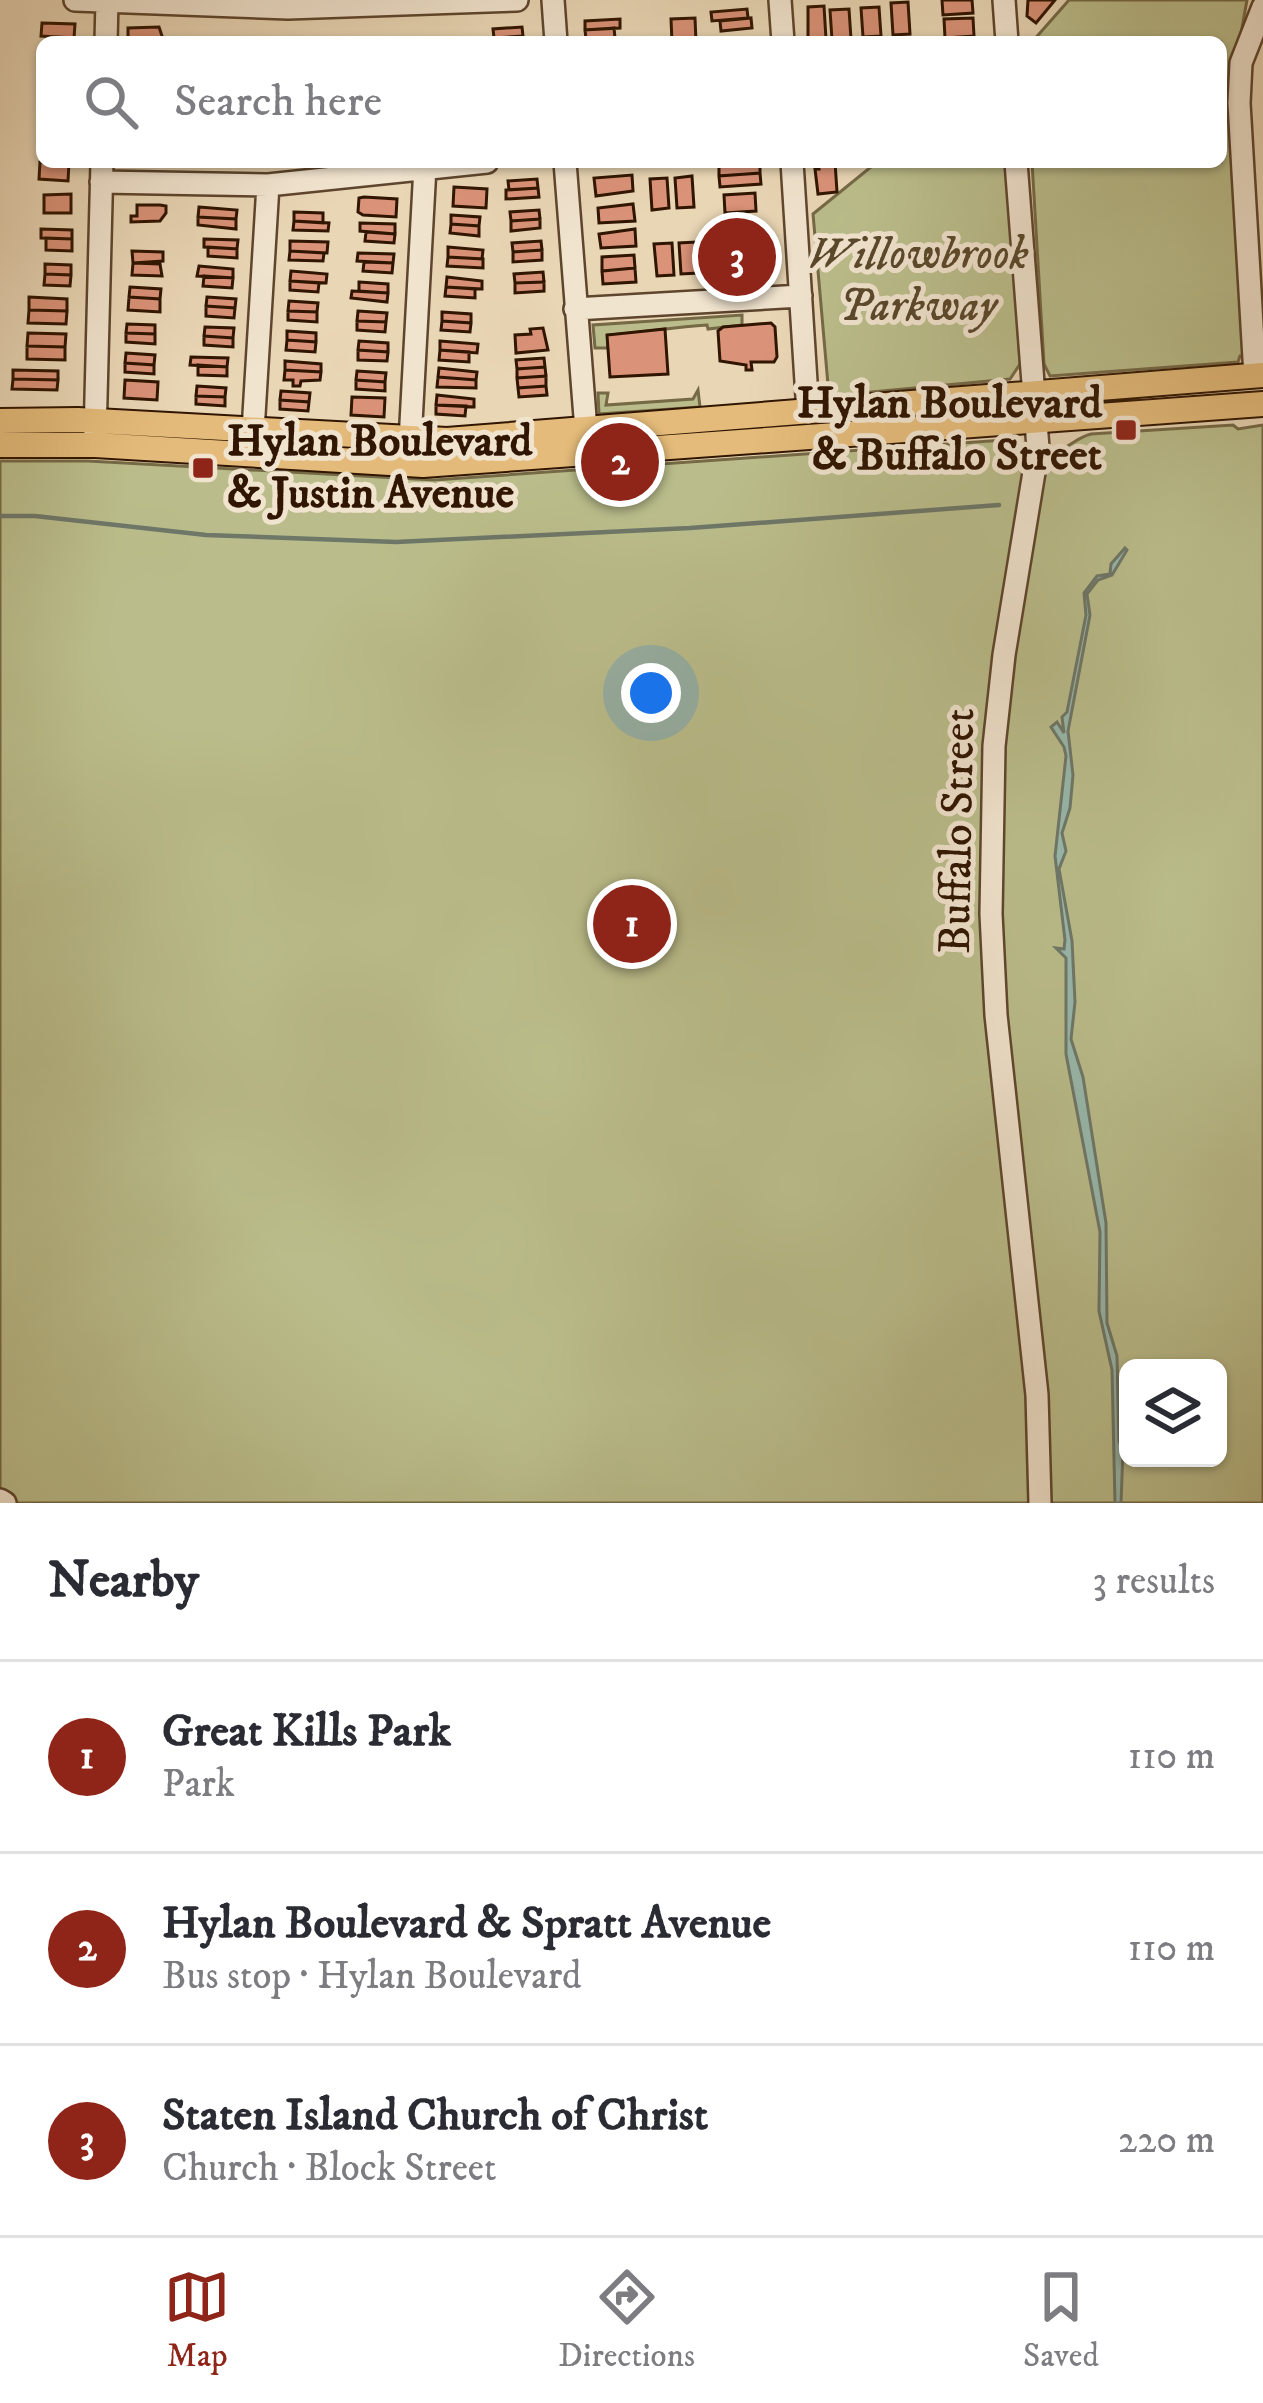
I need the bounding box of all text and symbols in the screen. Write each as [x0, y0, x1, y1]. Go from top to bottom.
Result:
search box [36, 36, 1227, 168]
icon: search [78, 69, 144, 135]
text: Search here [174, 74, 382, 130]
pin: 3 [698, 212, 776, 302]
park label: Willowbrook Parkway [808, 227, 1029, 335]
place label: Hylan Boulevard & Buffalo Street [797, 376, 1104, 484]
place label: Hylan Boulevard & Justin Avenue [227, 414, 534, 522]
pin: 2 [581, 417, 659, 507]
marker: Hylan Boulevard & Buffalo Street [1113, 417, 1139, 443]
marker: Hylan Boulevard & Justin Avenue [190, 455, 216, 481]
your location [621, 663, 681, 723]
street label: Buffalo Street [928, 708, 988, 954]
pin: 1 [593, 879, 671, 969]
map controls [1119, 1359, 1227, 1467]
button: layers [1119, 1359, 1227, 1467]
text: Nearby [48, 1549, 199, 1613]
text: 3 results [1092, 1557, 1215, 1606]
text: Great Kills Park [162, 1704, 451, 1760]
text: 1 [80, 1732, 94, 1781]
text: 110 m [1128, 1732, 1215, 1781]
text: Park [162, 1760, 235, 1809]
text: Hylan Boulevard & Spratt Avenue [162, 1896, 771, 1952]
text: 2 [77, 1924, 97, 1973]
text: 110 m [1128, 1924, 1215, 1973]
text: Bus stop · Hylan Boulevard [162, 1952, 582, 2001]
text: Staten Island Church of Christ [162, 2088, 708, 2144]
text: 3 [80, 2116, 94, 2165]
text: 220 m [1118, 2116, 1215, 2165]
text: Church · Block Street [162, 2144, 497, 2193]
tab: Map [164, 2264, 230, 2377]
tab: Directions [558, 2264, 695, 2377]
tab: Saved [1023, 2264, 1099, 2377]

